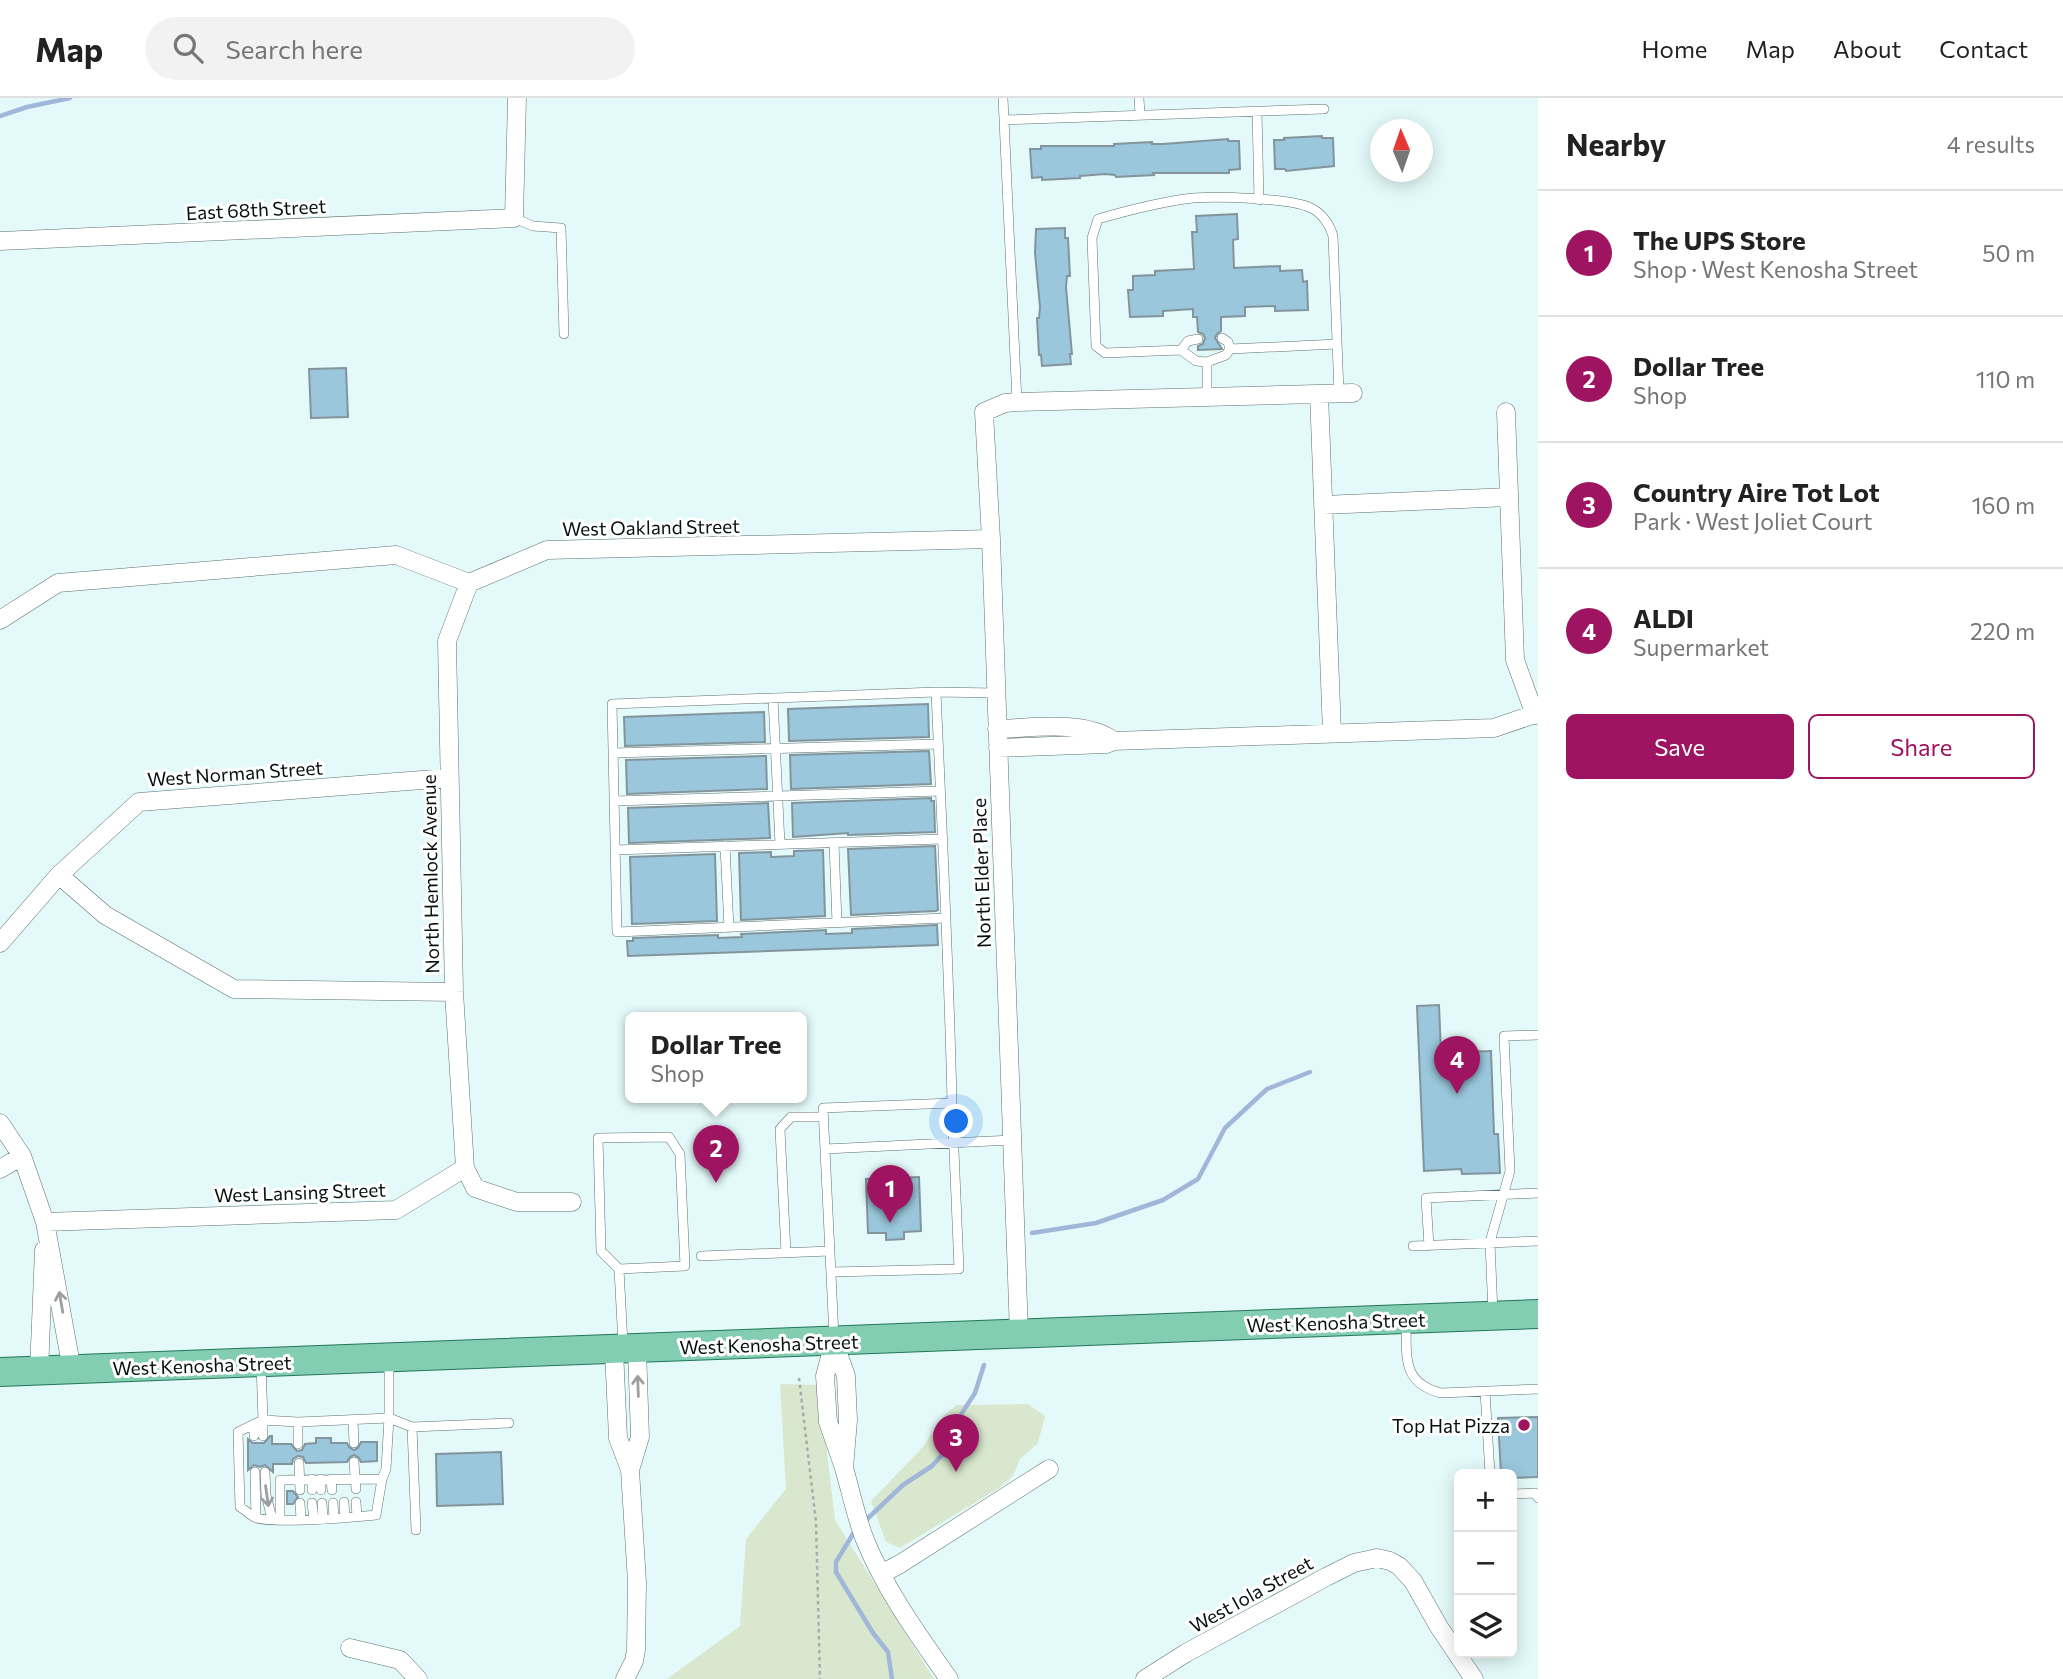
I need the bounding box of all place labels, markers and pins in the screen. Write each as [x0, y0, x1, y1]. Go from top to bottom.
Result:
pin: 4 [1434, 1036, 1480, 1094]
pin: 2 [693, 1125, 739, 1183]
pin: 1 [867, 1165, 913, 1223]
pin: 3 [933, 1414, 979, 1472]
place label: Top Hat Pizza [1392, 1414, 1510, 1437]
marker: Top Hat Pizza [1516, 1417, 1532, 1433]

